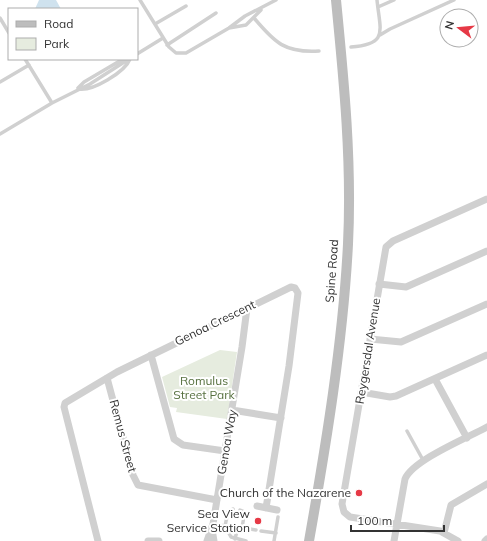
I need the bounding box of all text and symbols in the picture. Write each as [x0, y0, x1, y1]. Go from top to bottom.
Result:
legend [8, 8, 138, 60]
north arrow [439, 8, 479, 48]
text: Road [44, 16, 73, 31]
text: N [442, 19, 457, 31]
text: Park [44, 36, 70, 51]
street label: Spine Road [322, 239, 341, 303]
street label: Genoa Crescent [172, 297, 258, 349]
street label: Reygersdal Avenue [352, 297, 383, 405]
park label: Romulus Street Park [173, 373, 236, 402]
street label: Remus Street [107, 398, 140, 474]
street label: Genoa Way [213, 408, 240, 476]
place label: Church of the Nazarene [220, 485, 351, 500]
marker: Church of the Nazarene [354, 488, 364, 498]
place label: Sea View Service Station [167, 506, 251, 535]
scale bar [351, 507, 444, 533]
text: 100 m [357, 513, 392, 528]
marker: Sea View Service Station [253, 516, 263, 526]

